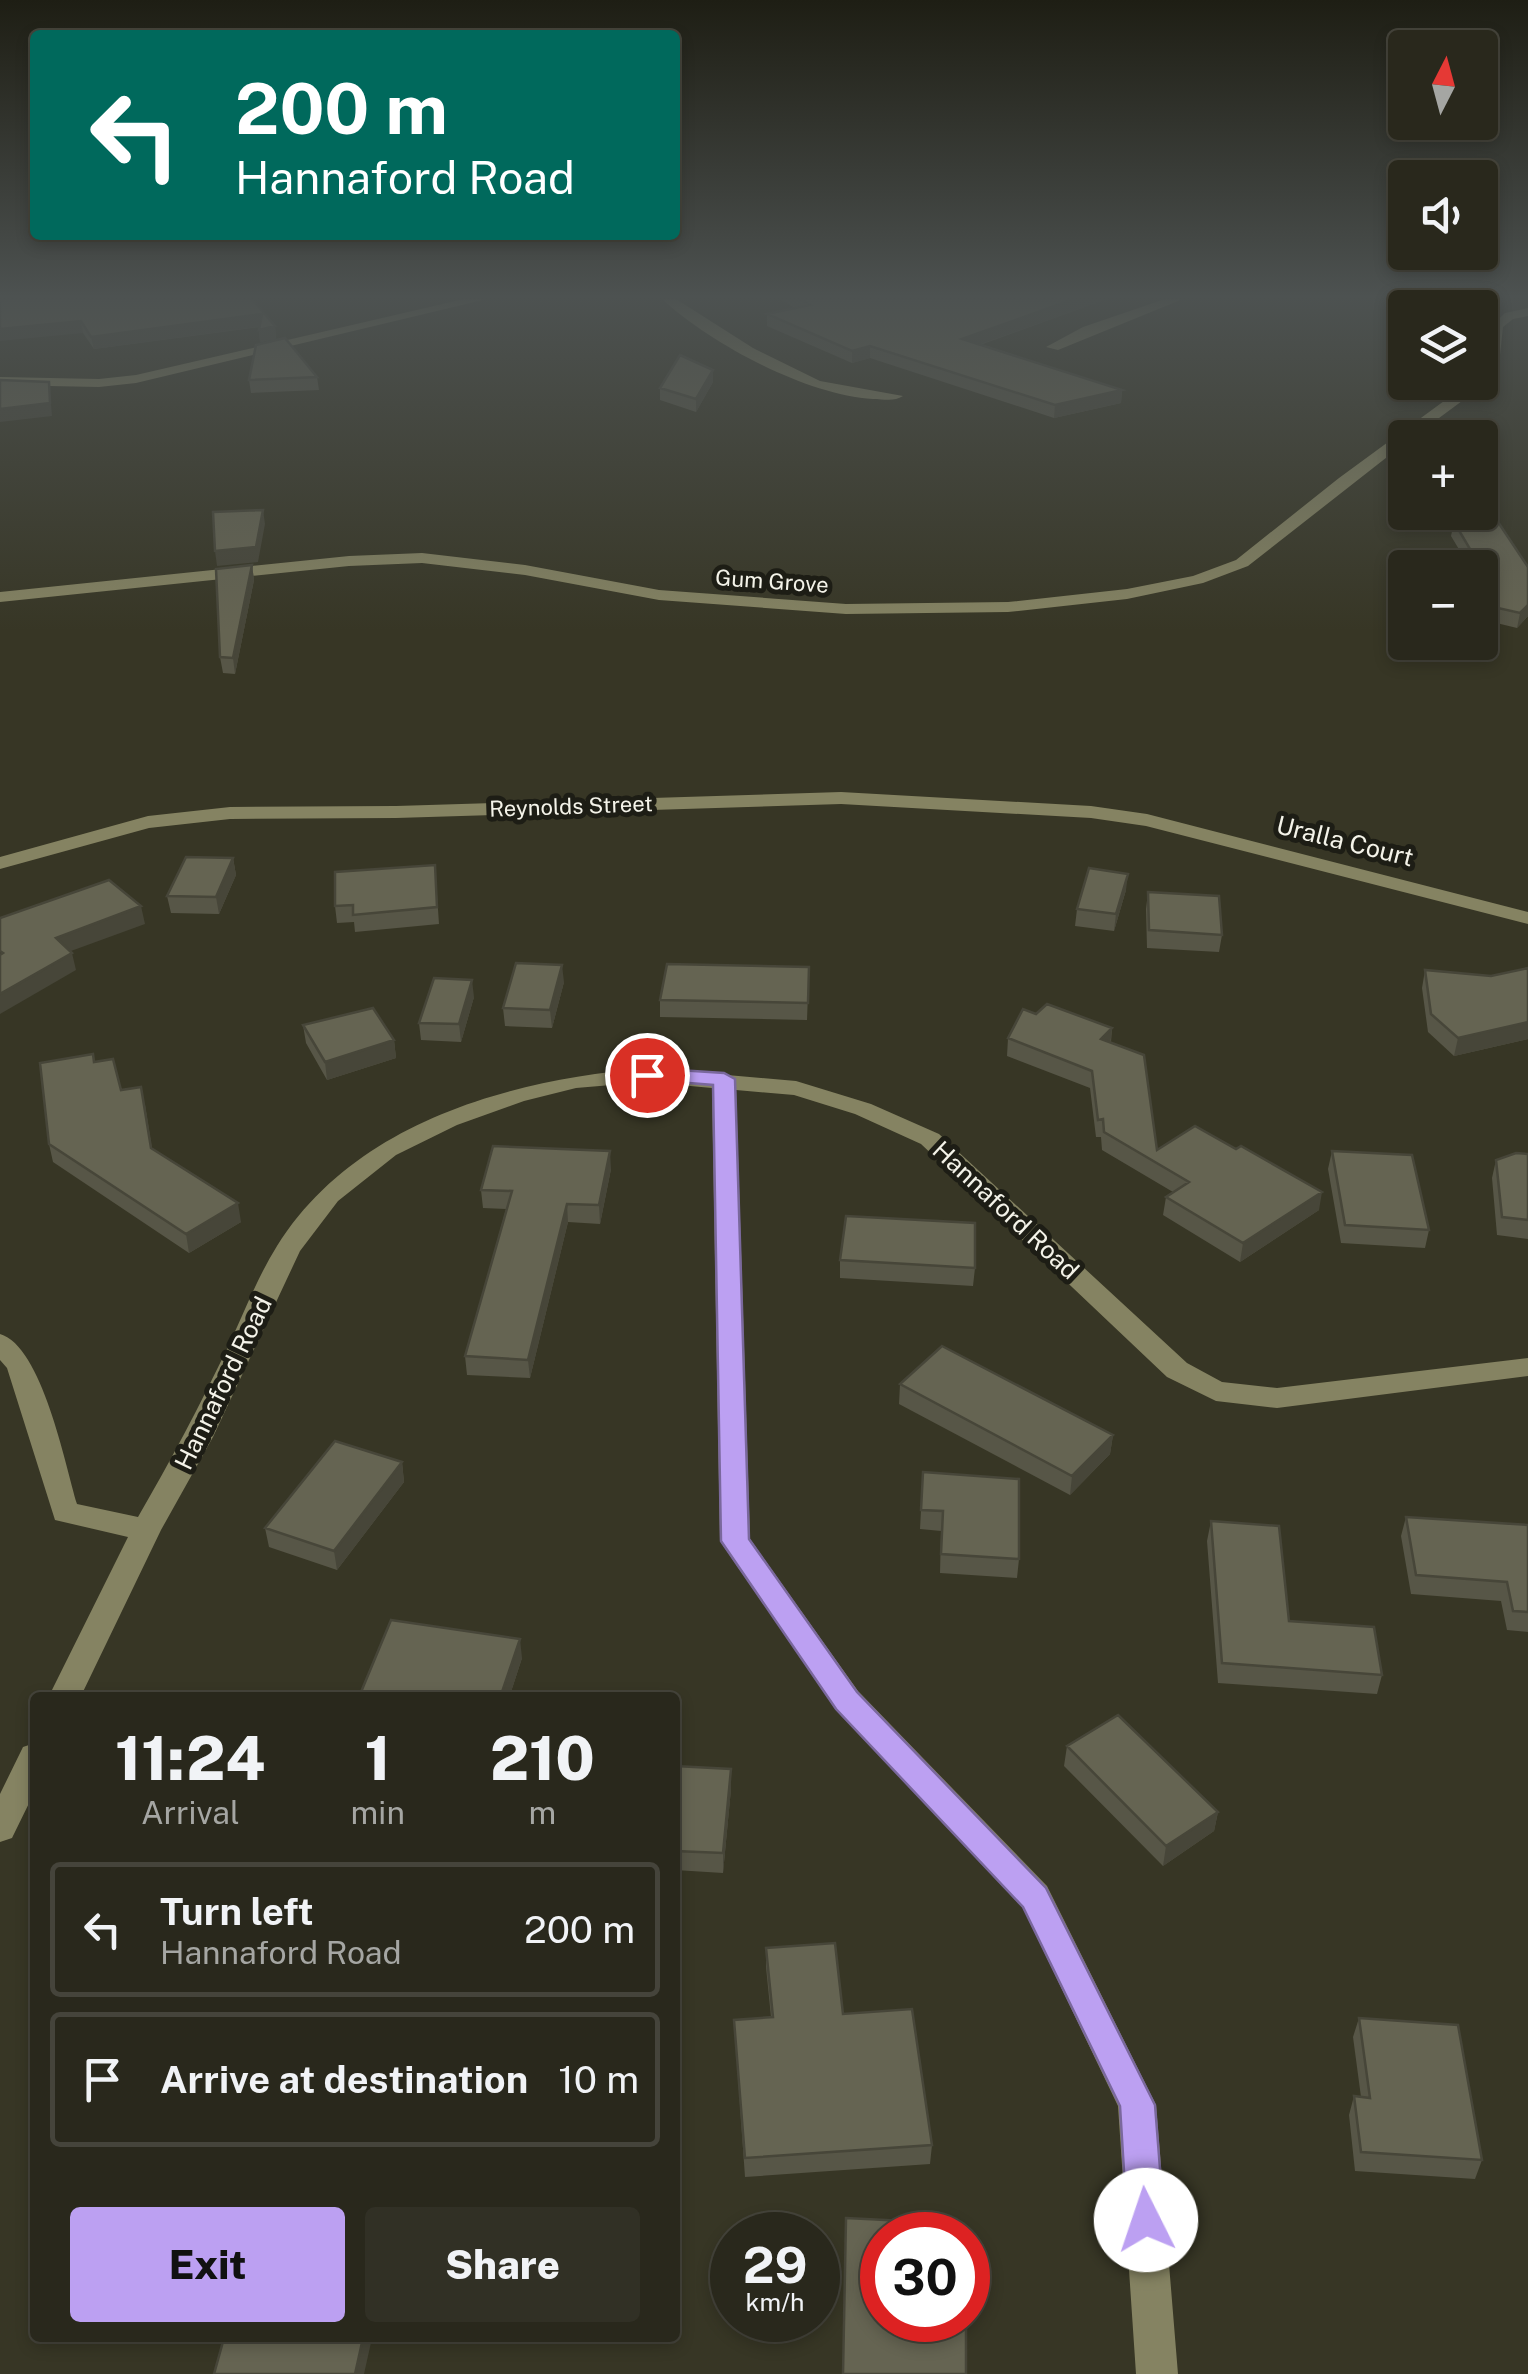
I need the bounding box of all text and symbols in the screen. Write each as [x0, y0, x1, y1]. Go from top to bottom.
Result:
north arrow [1388, 30, 1498, 140]
map controls [1388, 30, 1498, 660]
text: 200 m [235, 67, 448, 150]
icon: left [70, 70, 200, 200]
text: Hannaford Road [235, 151, 575, 204]
button: sound [1388, 160, 1498, 270]
button: layers [1388, 290, 1498, 400]
button: + [1388, 420, 1498, 530]
button: − [1388, 550, 1498, 660]
street label: Gum Grove [714, 564, 830, 598]
street label: Reynolds Street [489, 790, 653, 822]
street label: Uralla Court [1273, 809, 1417, 873]
pin [605, 1033, 690, 1118]
icon: arrive [620, 1048, 675, 1103]
street label: Hannaford Road [927, 1135, 1085, 1285]
street label: Hannaford Road [168, 1292, 278, 1474]
text: 11:24 [115, 1723, 266, 1794]
text: 1 [365, 1723, 391, 1794]
text: 210 [490, 1723, 595, 1794]
text: Arrival [141, 1794, 240, 1831]
text: min [351, 1794, 405, 1831]
text: m [529, 1794, 556, 1831]
text: Turn left [160, 1889, 314, 1934]
icon: left [75, 1902, 130, 1957]
text: 200 m [524, 1907, 635, 1952]
text: Hannaford Road [160, 1934, 402, 1971]
icon: arrive [75, 2052, 130, 2107]
text: Arrive at destination [160, 2057, 528, 2102]
text: 10 m [558, 2057, 639, 2102]
position arrow [1094, 2168, 1198, 2272]
button: Exit [70, 2207, 345, 2322]
button: Share [365, 2207, 640, 2322]
speed limit sign: 30 [860, 2212, 990, 2342]
text: 29 [743, 2235, 807, 2294]
text: km/h [746, 2287, 804, 2317]

